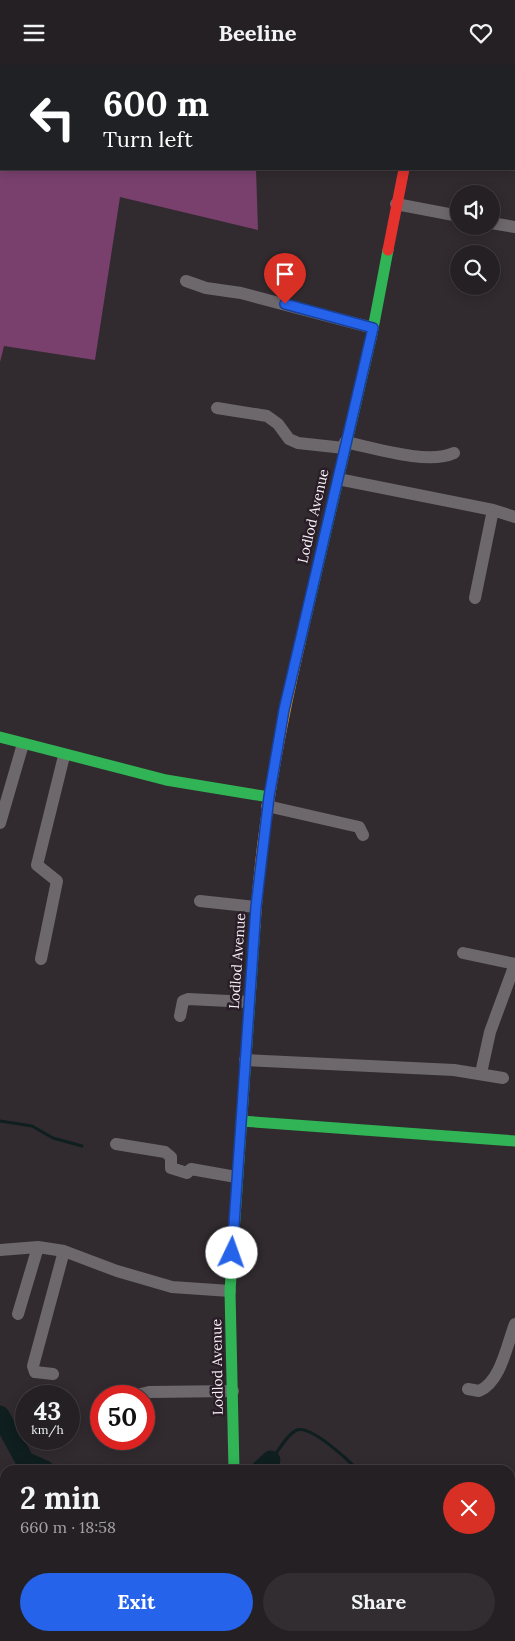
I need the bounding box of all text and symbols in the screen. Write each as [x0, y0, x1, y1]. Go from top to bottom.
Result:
icon: menu [20, 19, 48, 47]
text: Beeline [218, 19, 297, 47]
icon: heart [467, 19, 495, 47]
text: 600 m [103, 81, 209, 126]
icon: left [20, 85, 85, 150]
text: Turn left [103, 125, 193, 153]
map controls [450, 185, 500, 295]
button: sound [450, 185, 500, 235]
button: search [450, 245, 500, 295]
pin [264, 253, 306, 304]
icon: arrive [271, 260, 299, 288]
street label: Lodlod Avenue [293, 467, 333, 565]
street label: Lodlod Avenue [225, 912, 249, 1010]
position arrow [205, 1226, 257, 1278]
street label: Lodlod Avenue [207, 1318, 227, 1415]
speed limit sign: 50 [90, 1385, 155, 1450]
text: 43 [34, 1395, 61, 1427]
text: km/h [31, 1422, 64, 1437]
text: 2 min [20, 1479, 100, 1517]
button: close [443, 1482, 495, 1534]
text: 660 m · 18:58 [20, 1517, 116, 1537]
button: Exit [20, 1573, 253, 1631]
button: Share [263, 1573, 495, 1631]

